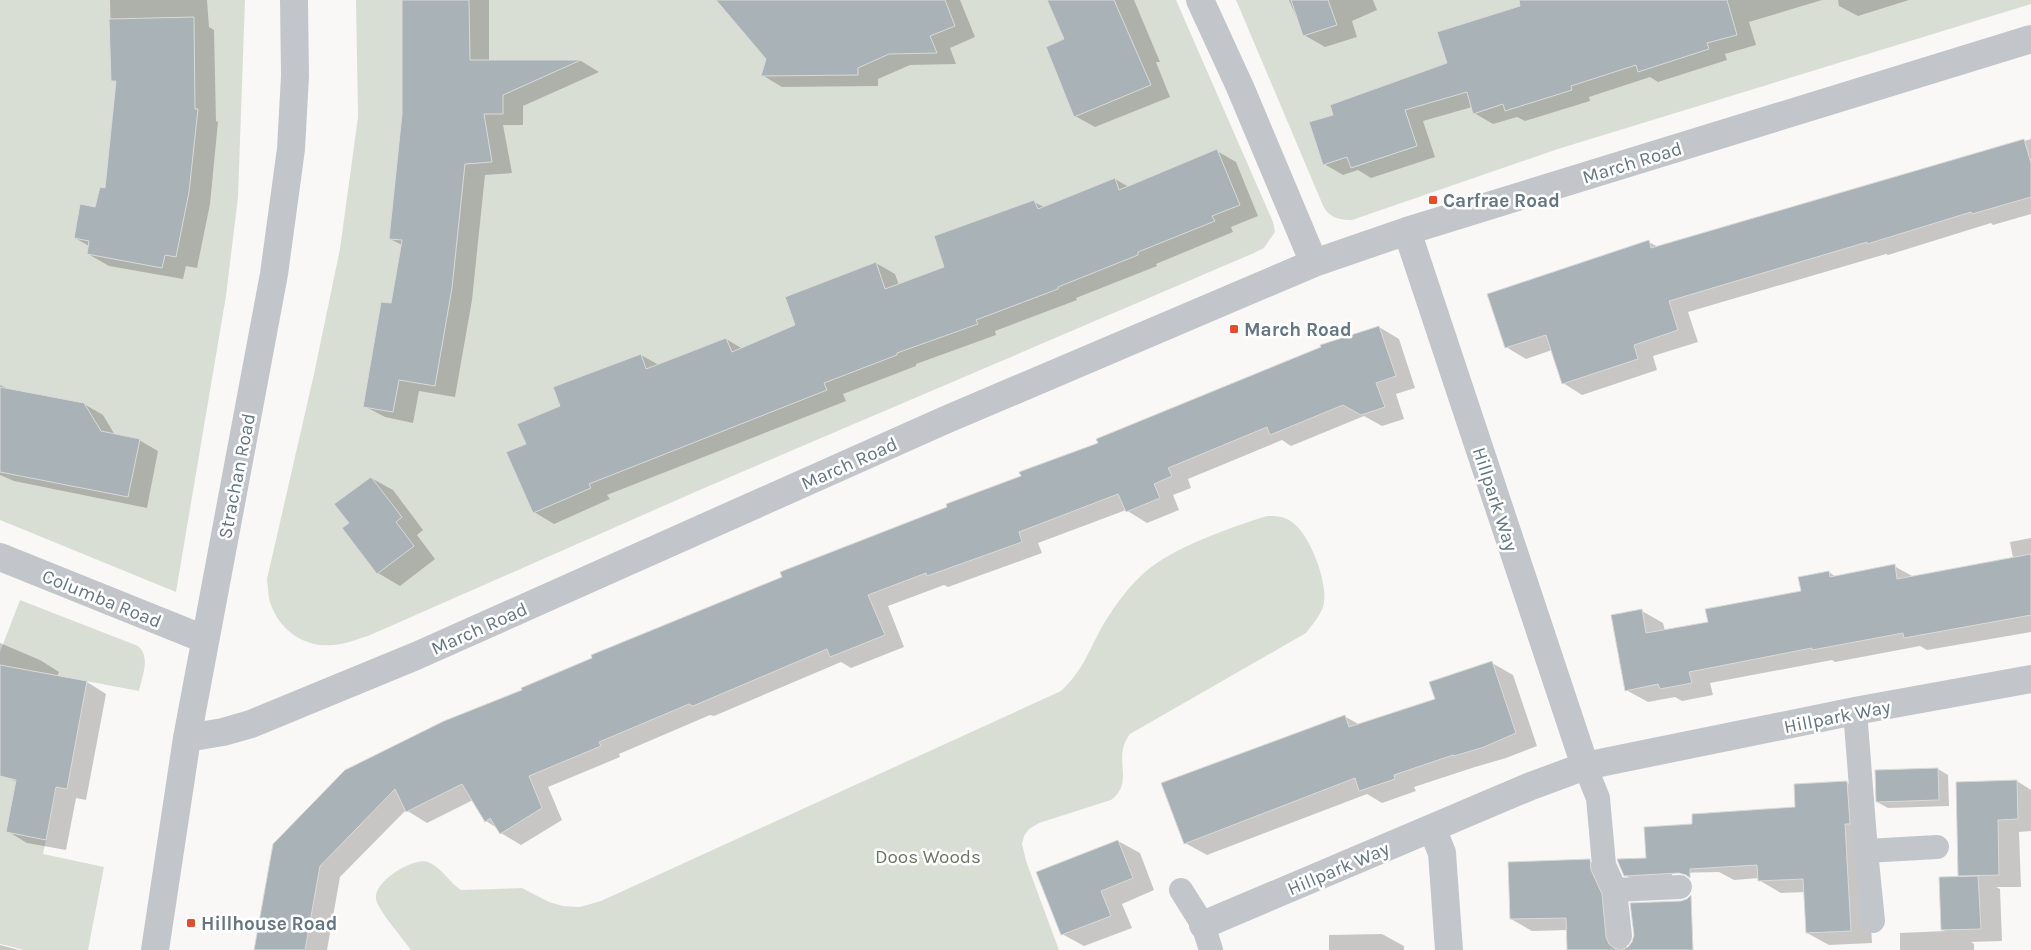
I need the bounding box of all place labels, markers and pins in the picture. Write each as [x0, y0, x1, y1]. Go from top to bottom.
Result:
place label: Carfrae Road [1443, 190, 1560, 212]
marker: Carfrae Road [1427, 194, 1439, 206]
place label: March Road [1244, 319, 1352, 341]
marker: March Road [1228, 323, 1240, 335]
place label: Hillhouse Road [201, 913, 337, 935]
marker: Hillhouse Road [185, 917, 197, 929]

